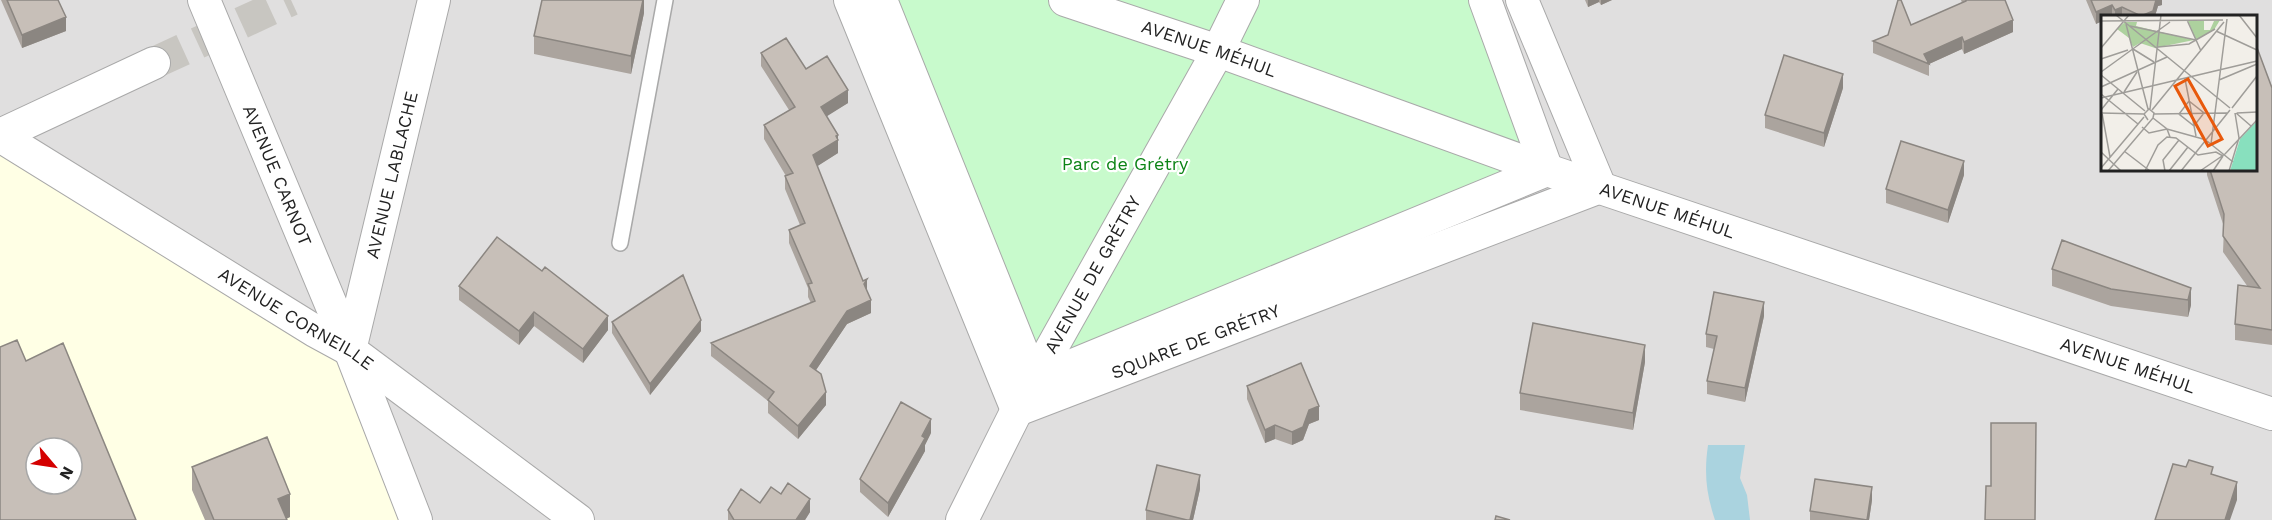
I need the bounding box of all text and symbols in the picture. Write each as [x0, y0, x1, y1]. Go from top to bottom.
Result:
street label: AVENUE MÉHUL [1139, 15, 1280, 81]
inset map [2101, 15, 2257, 171]
street label: AVENUE LABLACHE [361, 89, 422, 261]
street label: AVENUE CARNOT [239, 101, 316, 249]
park label: Parc de Grétry [1062, 153, 1189, 174]
street label: AVENUE MÉHUL [1597, 178, 1738, 243]
street label: AVENUE DE GRÉTRY [1040, 191, 1145, 357]
street label: AVENUE CORNEILLE [215, 263, 378, 374]
street label: SQUARE DE GRÉTRY [1108, 299, 1283, 383]
street label: AVENUE MÉHUL [2058, 333, 2198, 398]
north arrow [24, 436, 84, 496]
text: N [55, 463, 78, 483]

